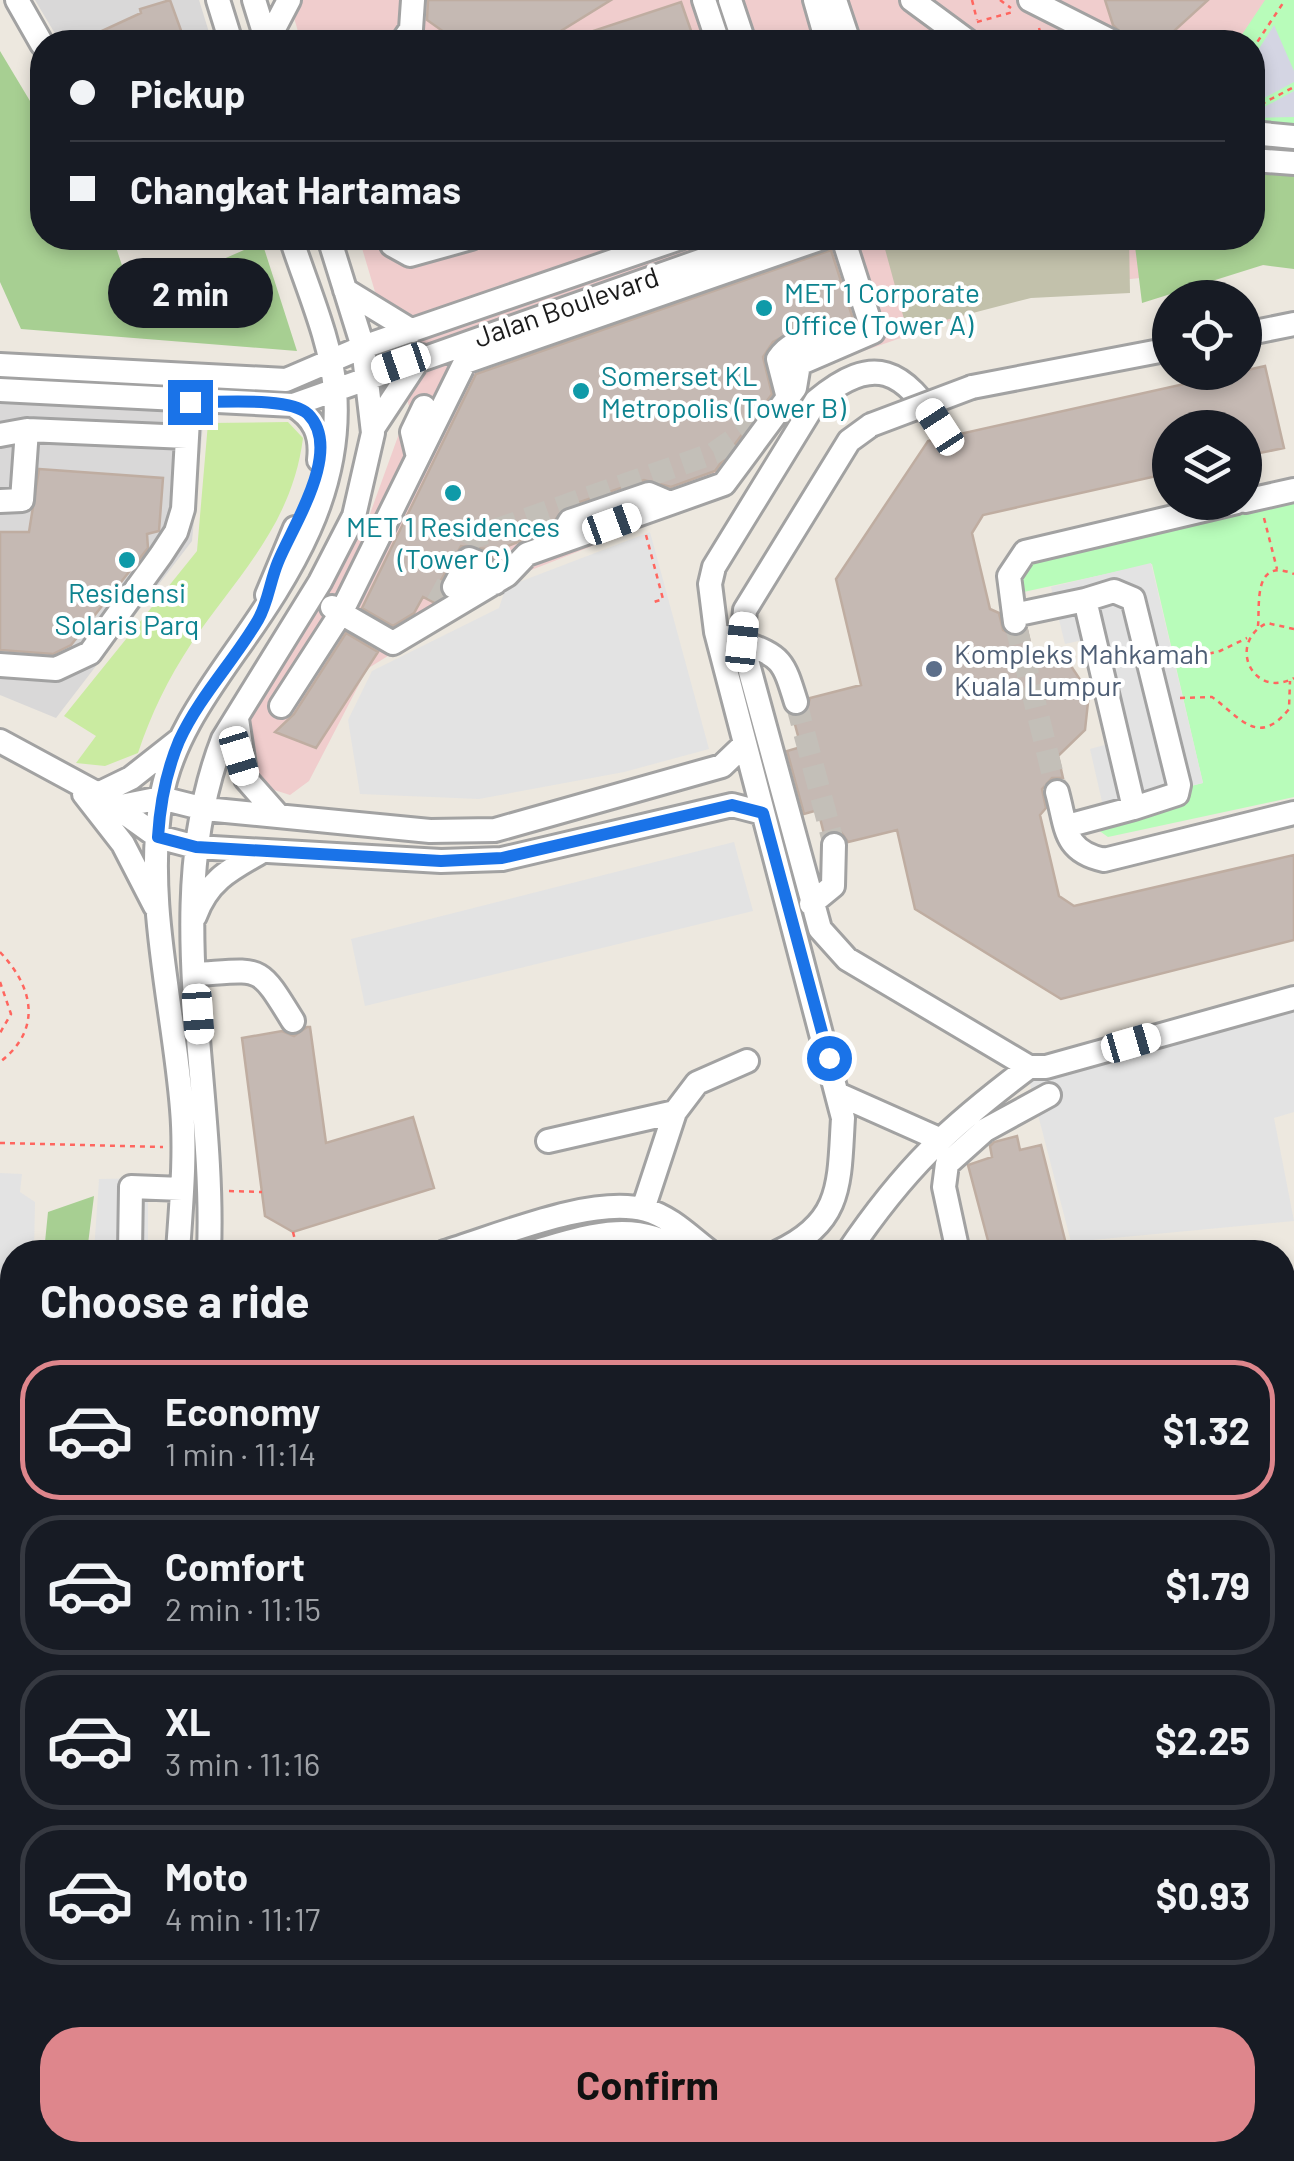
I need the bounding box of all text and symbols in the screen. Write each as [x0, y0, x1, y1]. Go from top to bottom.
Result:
text: Pickup [130, 70, 245, 116]
text: Changkat Hartamas [130, 166, 461, 212]
callout: 2 min [108, 257, 272, 327]
street label: Jalan Boulevard [469, 258, 663, 354]
text: 2 min [152, 274, 229, 312]
place label: MET 1 Corporate Office (Tower A) [784, 275, 980, 341]
map controls [1152, 280, 1262, 520]
button: locate [1152, 280, 1262, 390]
marker: MET 1 Corporate Office (Tower A) [753, 297, 775, 319]
car [368, 339, 434, 387]
place label: Somerset KL Metropolis (Tower B) [601, 358, 846, 424]
route end [168, 380, 213, 425]
marker: Somerset KL Metropolis (Tower B) [570, 380, 592, 402]
car [911, 394, 969, 460]
button: layers [1152, 410, 1262, 520]
marker: MET 1 Residences (Tower C) [442, 482, 464, 504]
car [579, 500, 645, 548]
place label: MET 1 Residences (Tower C) [346, 509, 560, 575]
marker: Residensi Solaris Parq [116, 549, 138, 571]
place label: Residensi Solaris Parq [55, 575, 199, 641]
car [724, 611, 760, 673]
place label: Kompleks Mahkamah Kuala Lumpur [954, 636, 1209, 702]
marker: Kompleks Mahkamah Kuala Lumpur [923, 658, 945, 680]
car [216, 723, 262, 789]
car [181, 983, 215, 1045]
car [1098, 1020, 1164, 1066]
route start [807, 1036, 852, 1081]
text: Choose a ride [40, 1273, 310, 1327]
icon: car [45, 1385, 135, 1475]
text: Economy [165, 1388, 320, 1434]
text: $1.32 [1163, 1407, 1250, 1453]
text: 1 min · 11:14 [165, 1434, 316, 1472]
icon: car [45, 1540, 135, 1630]
text: Comfort [165, 1543, 305, 1589]
text: $1.79 [1166, 1562, 1250, 1608]
text: 2 min · 11:15 [165, 1589, 321, 1627]
icon: car [45, 1695, 135, 1785]
text: XL [165, 1698, 211, 1744]
text: $2.25 [1155, 1717, 1250, 1763]
text: 3 min · 11:16 [165, 1744, 320, 1782]
icon: car [45, 1850, 135, 1940]
text: Moto [165, 1853, 248, 1899]
text: $0.93 [1156, 1872, 1250, 1918]
text: 4 min · 11:17 [165, 1899, 320, 1937]
button: Confirm [40, 2027, 1255, 2142]

